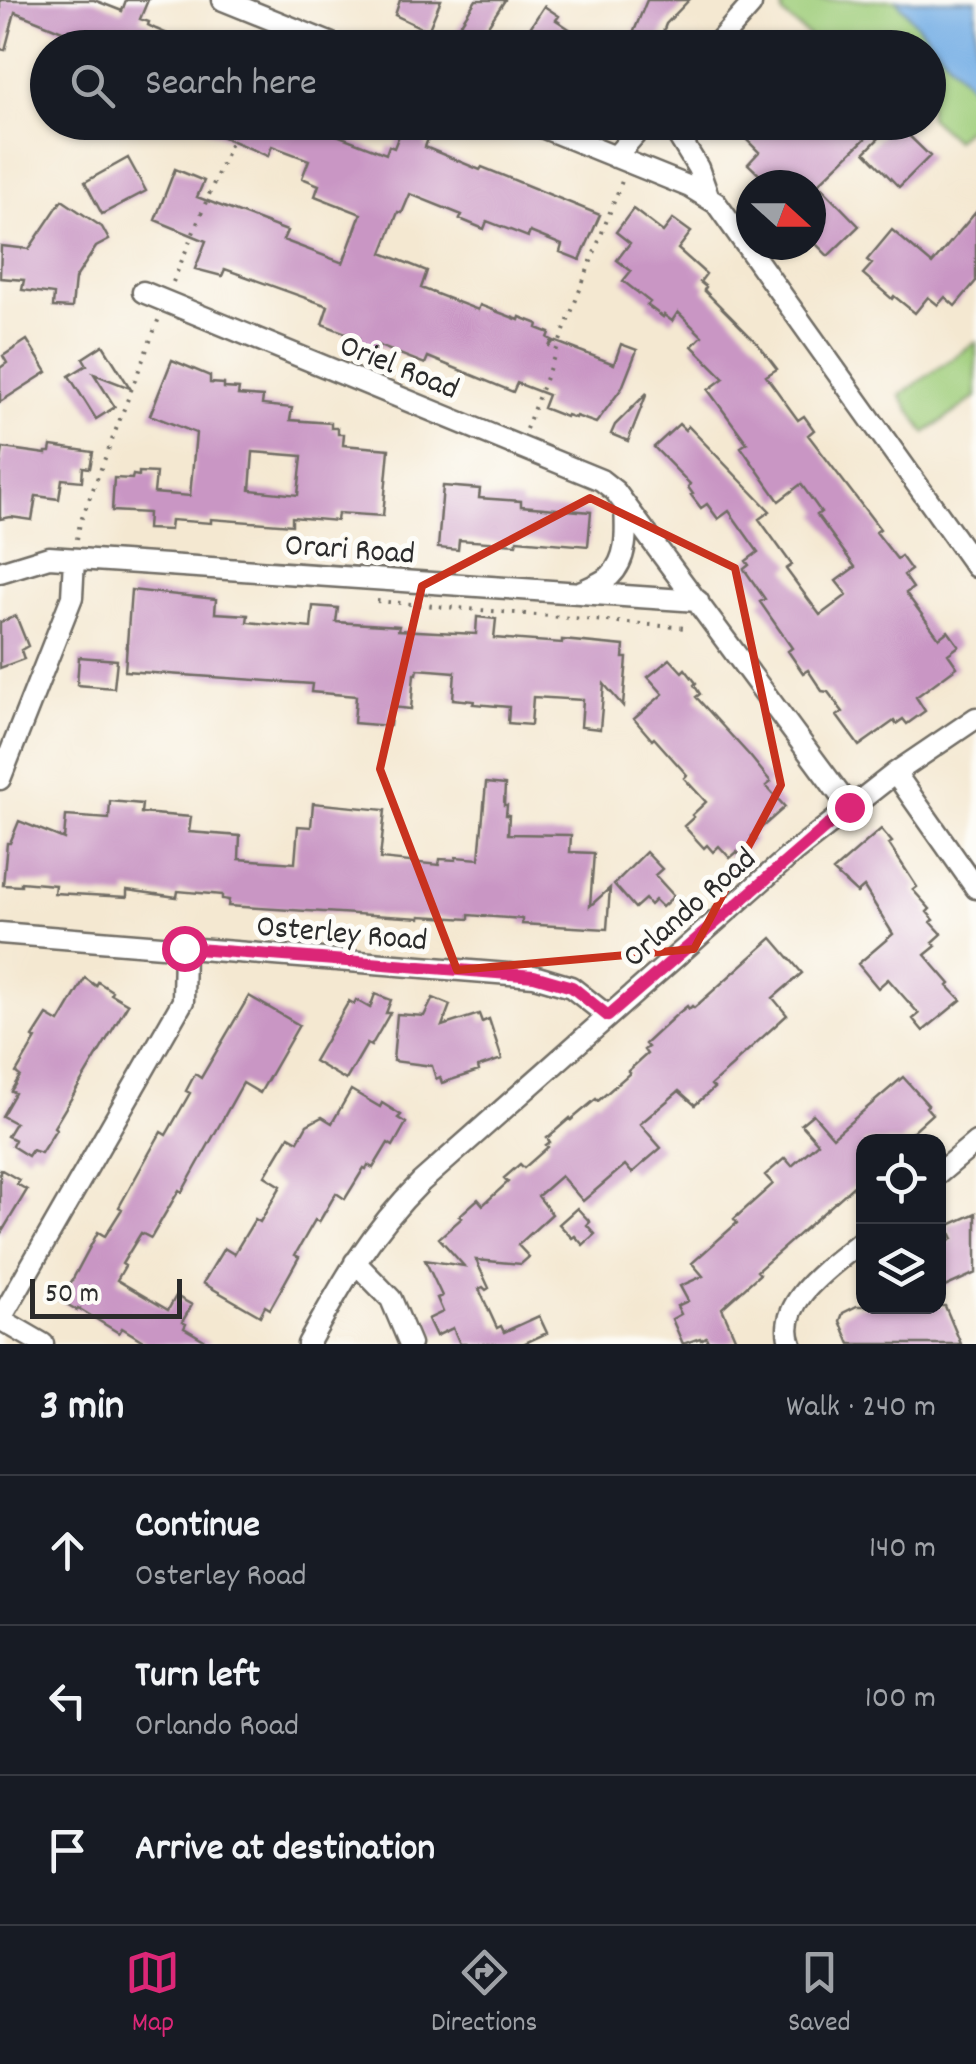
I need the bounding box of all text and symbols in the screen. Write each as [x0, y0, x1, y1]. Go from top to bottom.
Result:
search box [30, 30, 946, 140]
icon: search [65, 58, 120, 113]
text: Search here [145, 58, 317, 113]
north arrow [736, 170, 826, 260]
street label: Oriel Road [332, 325, 465, 414]
street label: Orari Road [283, 525, 416, 579]
route end [827, 785, 873, 831]
street label: Orlando Road [614, 839, 768, 981]
street label: Osterley Road [254, 906, 429, 966]
route start [162, 926, 208, 972]
map controls [856, 1134, 946, 1314]
button: locate [856, 1134, 946, 1224]
button: layers [856, 1224, 946, 1314]
scale bar [30, 1274, 182, 1318]
text: 50 m [45, 1276, 99, 1316]
text: 3 min [40, 1379, 124, 1439]
text: Walk · 240 m [786, 1386, 936, 1432]
text: Continue [135, 1500, 260, 1555]
icon: ahead [40, 1523, 95, 1578]
text: 140 m [869, 1527, 936, 1573]
text: Osterley Road [135, 1555, 306, 1601]
text: Turn left [135, 1650, 260, 1705]
icon: left [40, 1673, 95, 1728]
text: 100 m [865, 1677, 936, 1723]
text: Orlando Road [135, 1705, 299, 1751]
icon: arrive [40, 1823, 95, 1878]
text: Arrive at destination [135, 1823, 435, 1878]
tab: Map [125, 1945, 180, 2045]
tab: Directions [431, 1945, 537, 2045]
tab: Saved [788, 1945, 851, 2045]

